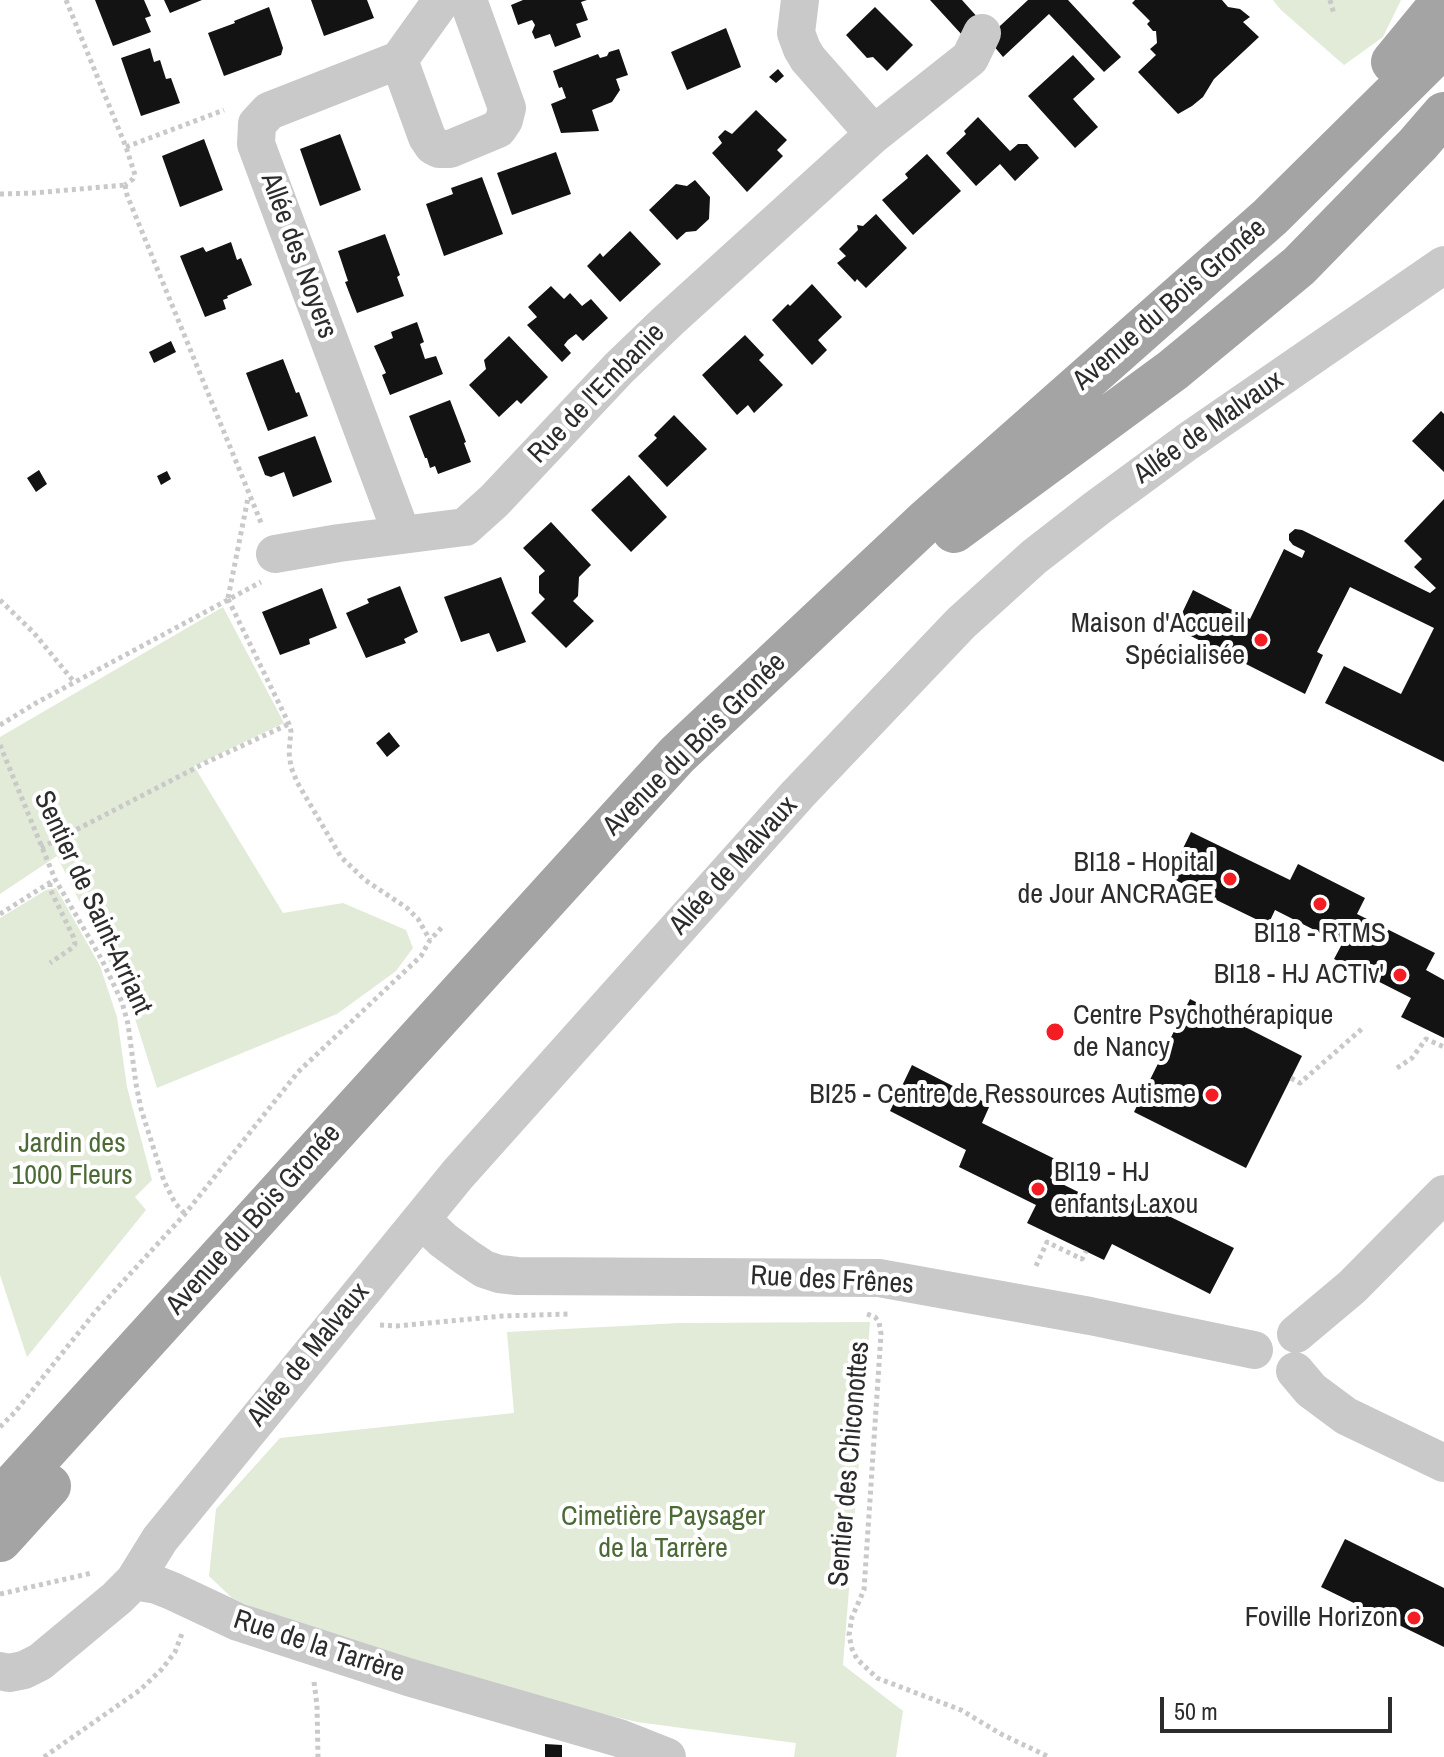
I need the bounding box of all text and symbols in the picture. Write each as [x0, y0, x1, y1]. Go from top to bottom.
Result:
street label: Allée des Noyers [253, 169, 343, 343]
street label: Avenue du Bois Gronée [1067, 212, 1273, 398]
street label: Rue de l'Embanie [522, 317, 672, 471]
street label: Allée de Malvaux [1128, 364, 1290, 492]
place label: Maison d'Accueil Spécialisée [1071, 607, 1245, 673]
marker: Maison d'Accueil Spécialisée [1252, 631, 1270, 649]
street label: Avenue du Bois Gronée [597, 647, 793, 843]
street label: Sentier de Saint-Arriant [26, 786, 158, 1020]
street label: Allée de Malvaux [663, 790, 805, 942]
place label: BI18 - Hopital de Jour ANCRAGE [1017, 846, 1214, 912]
marker: BI18 - Hopital de Jour ANCRAGE [1221, 870, 1239, 888]
marker: BI18 - RTMS [1311, 895, 1329, 913]
place label: BI18 - RTMS [1254, 917, 1386, 951]
place label: BI18 - HJ ACTIv' [1214, 958, 1384, 992]
marker: BI18 - HJ ACTIv' [1391, 966, 1409, 984]
place label: Centre Psychothérapique de Nancy [1073, 999, 1333, 1065]
marker: Centre Psychothérapique de Nancy [1044, 1021, 1066, 1043]
place label: BI25 - Centre de Ressources Autisme [809, 1078, 1196, 1112]
marker: BI25 - Centre de Ressources Autisme [1203, 1086, 1221, 1104]
street label: Avenue du Bois Gronée [160, 1118, 348, 1322]
park label: Jardin des 1000 Fleurs [11, 1127, 133, 1193]
place label: BI19 - HJ enfants Laxou [1054, 1156, 1198, 1222]
marker: BI19 - HJ enfants Laxou [1029, 1180, 1047, 1198]
street label: Rue des Frênes [750, 1260, 914, 1302]
street label: Allée de Malvaux [241, 1276, 377, 1434]
street label: Sentier des Chiconottes [823, 1340, 877, 1588]
park label: Cimetière Paysager de la Tarrère [561, 1500, 765, 1566]
place label: Foville Horizon [1245, 1601, 1398, 1635]
street label: Rue de la Tarrère [229, 1604, 409, 1690]
marker: Foville Horizon [1405, 1609, 1423, 1627]
scale bar [1164, 1681, 1396, 1731]
text: 50 m [1174, 1695, 1218, 1727]

